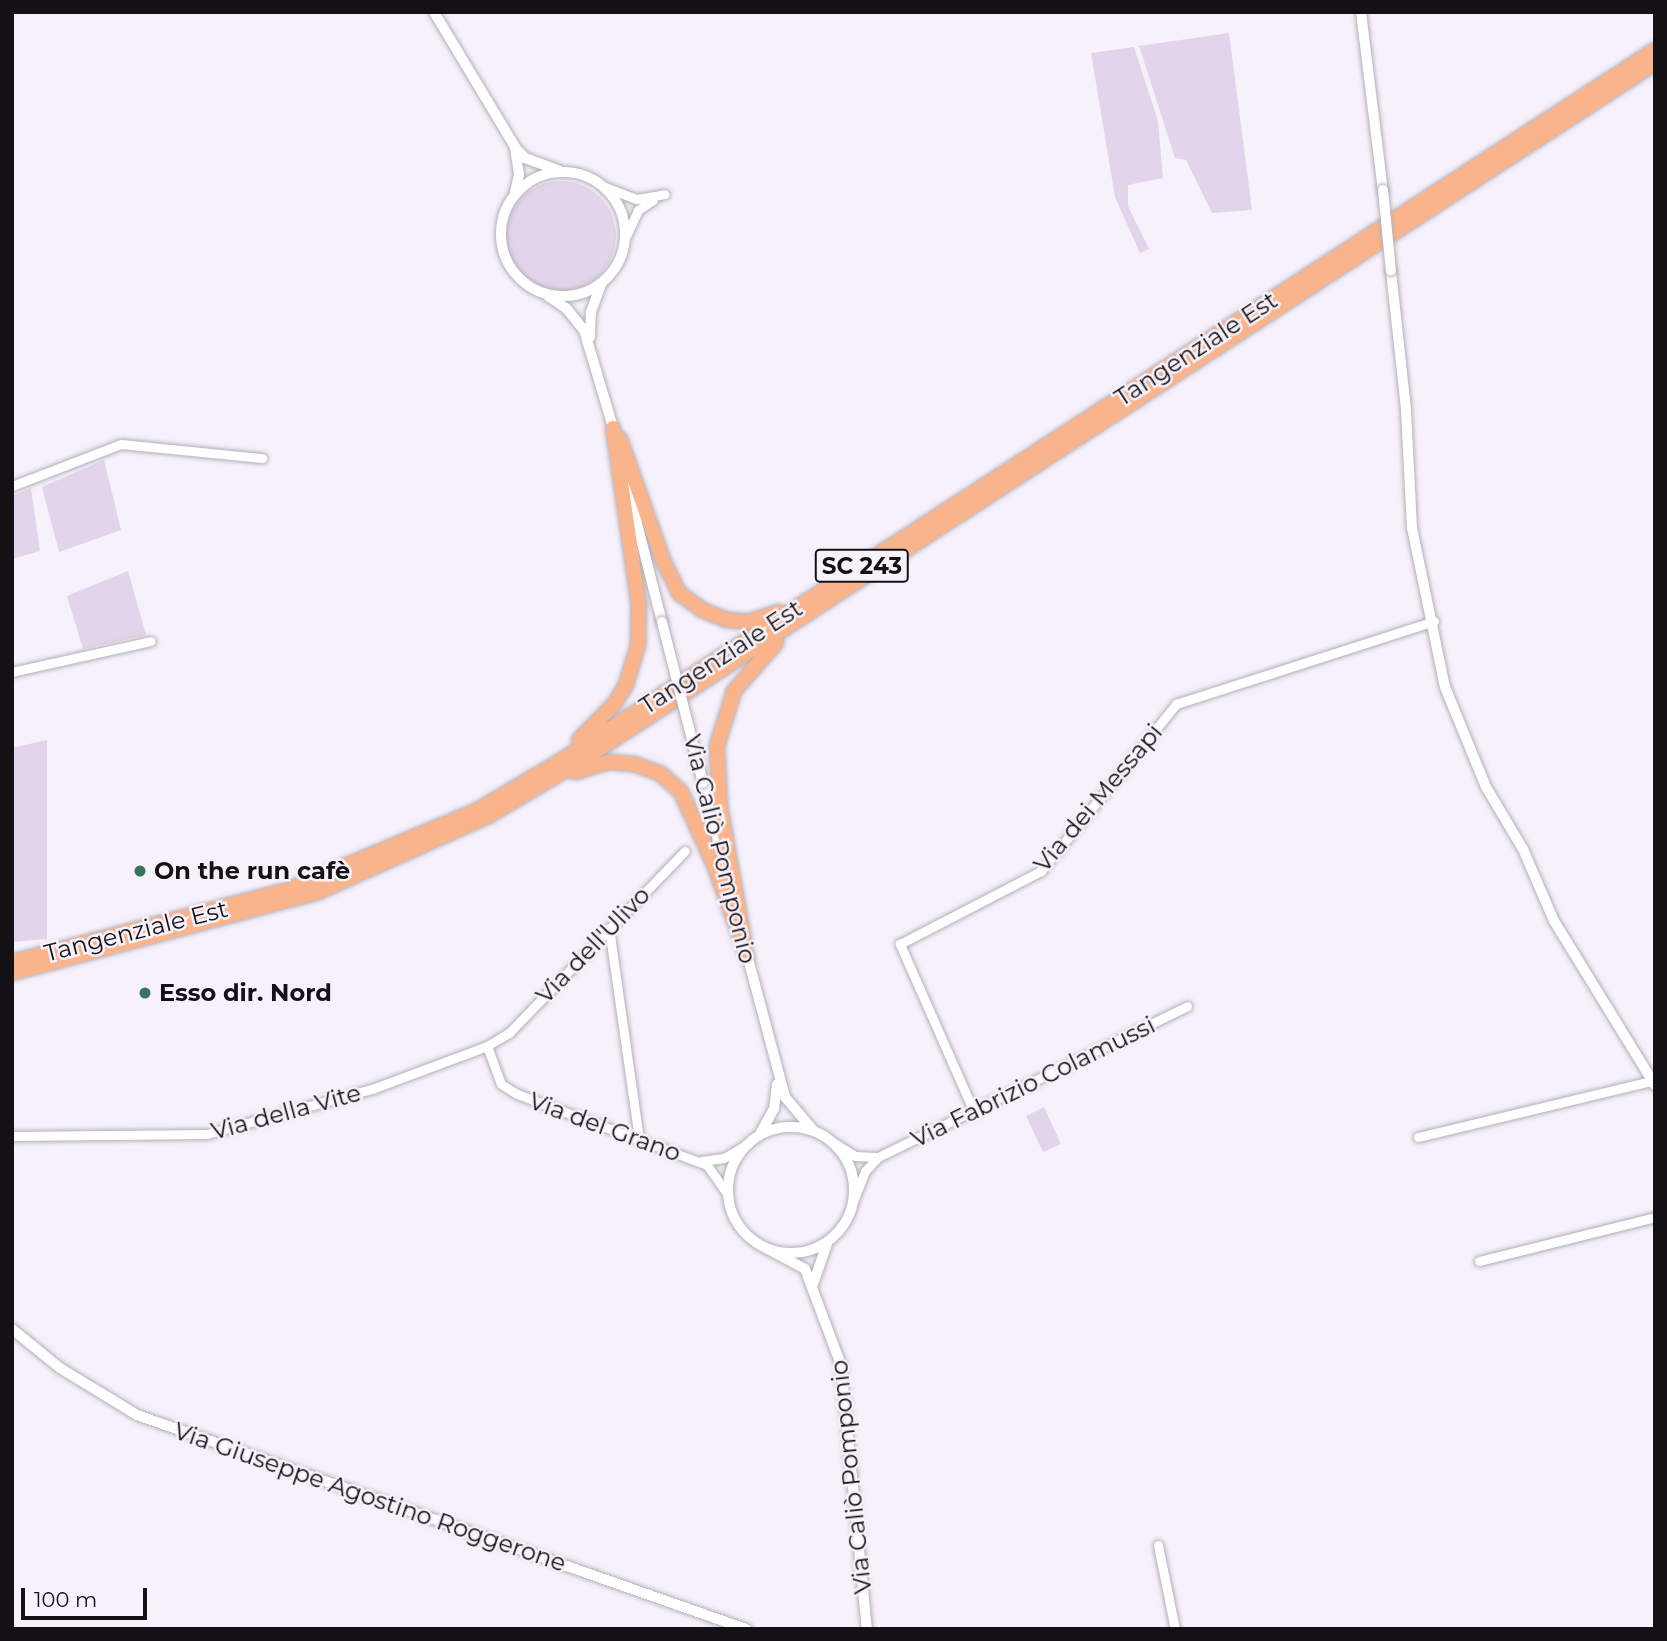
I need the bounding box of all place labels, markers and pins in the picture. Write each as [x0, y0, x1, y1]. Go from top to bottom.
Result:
place label: On the run cafè [154, 857, 350, 885]
marker: On the run cafè [132, 863, 148, 879]
place label: Esso dir. Nord [159, 979, 332, 1007]
marker: Esso dir. Nord [137, 985, 153, 1001]

